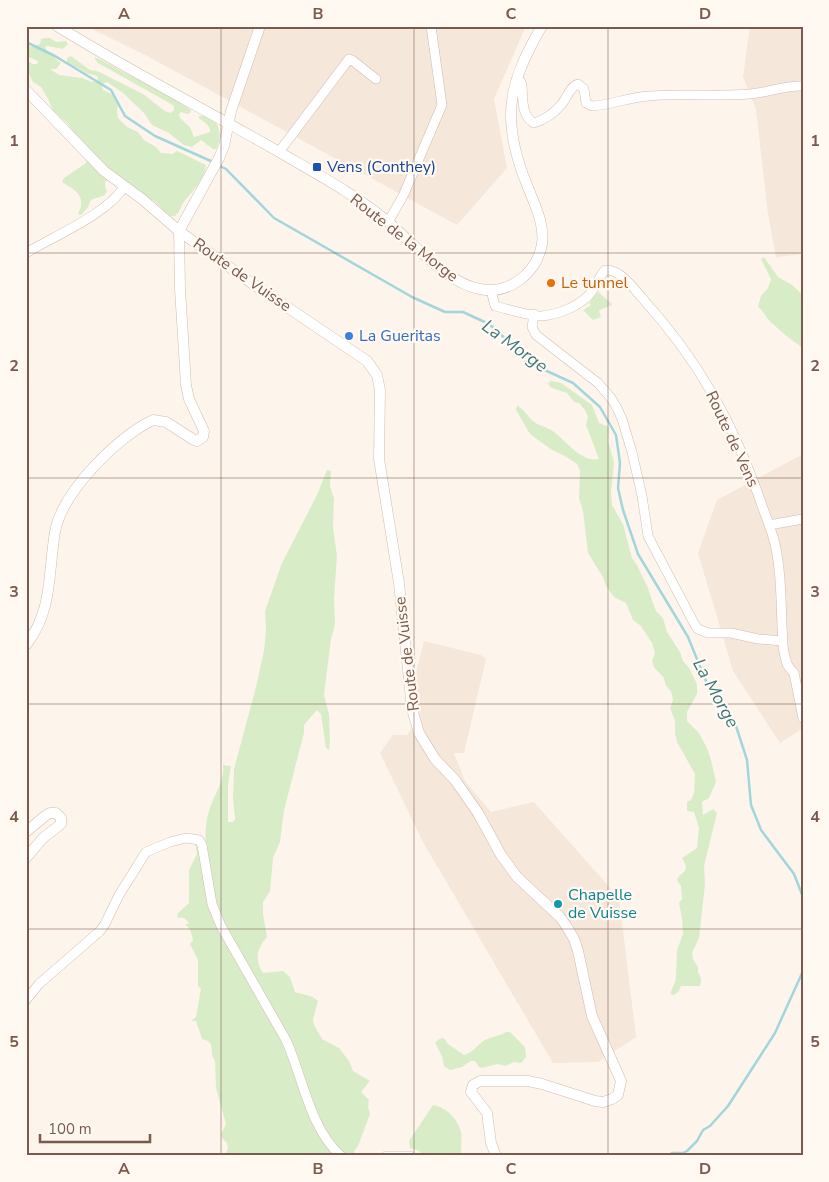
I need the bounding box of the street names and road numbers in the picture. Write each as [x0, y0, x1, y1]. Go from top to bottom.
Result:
street label: Route de la Morge [345, 189, 463, 287]
street label: Route de Vuisse [188, 233, 296, 317]
street label: Route de Vens [700, 387, 764, 491]
street label: Route de Vuisse [389, 595, 425, 713]

